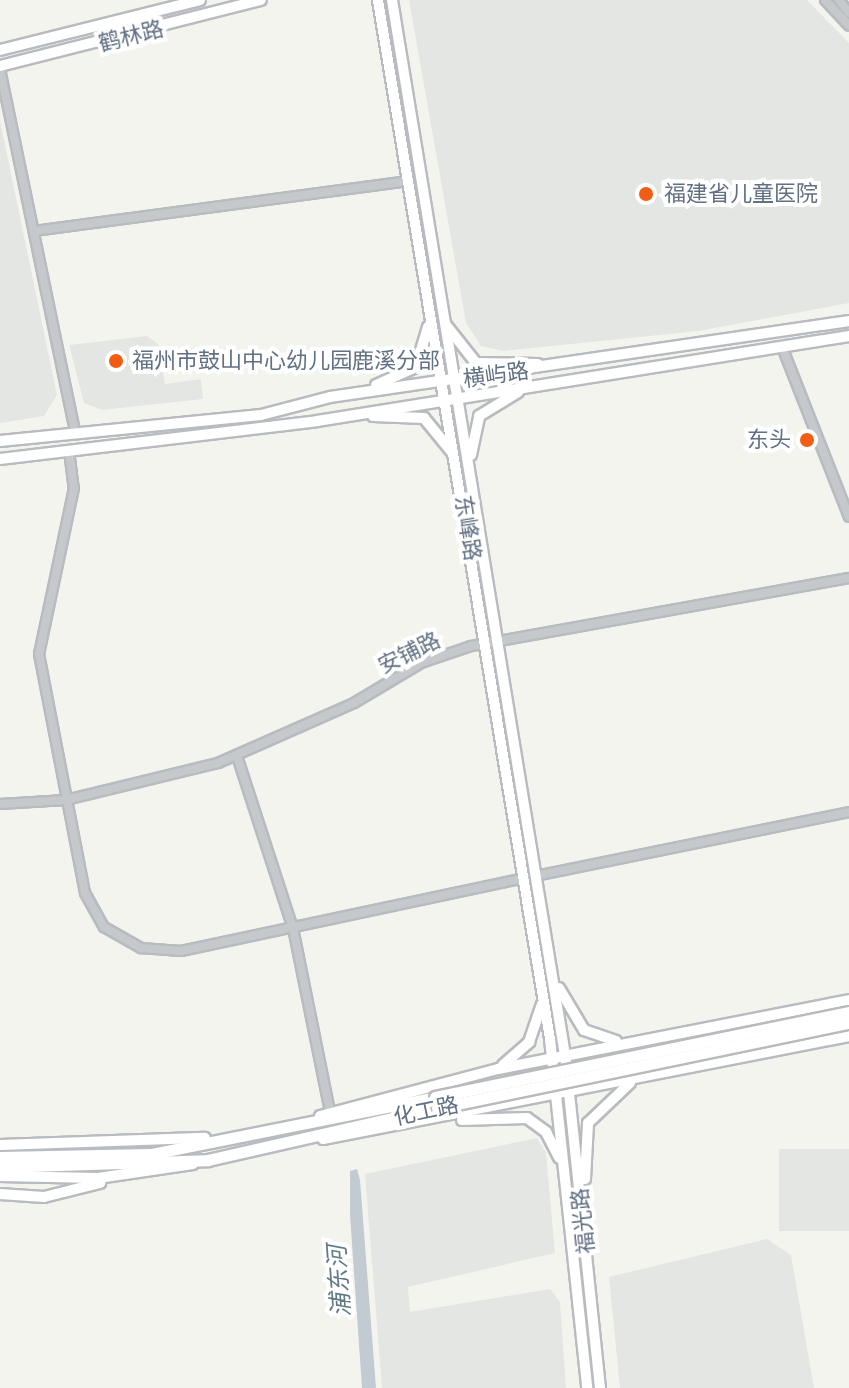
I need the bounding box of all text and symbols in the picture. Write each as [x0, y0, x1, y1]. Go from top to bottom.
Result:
street label: 鹤林路 [96, 15, 166, 57]
place label: 福建省儿童医院 [664, 181, 818, 207]
marker: 福建省儿童医院 [635, 183, 657, 205]
place label: 福州市鼓山中心幼儿园鹿溪分部 [132, 348, 440, 374]
marker: 福州市鼓山中心幼儿园鹿溪分部 [107, 352, 125, 370]
street label: 横屿路 [461, 357, 531, 393]
place label: 东头 [747, 427, 791, 453]
marker: 东头 [798, 431, 816, 449]
street label: 东峰路 [450, 493, 486, 563]
street label: 安铺路 [374, 627, 444, 679]
street label: 化工路 [391, 1091, 461, 1131]
street label: 福光路 [566, 1187, 600, 1255]
water label: 浦东河 [323, 1244, 357, 1318]

